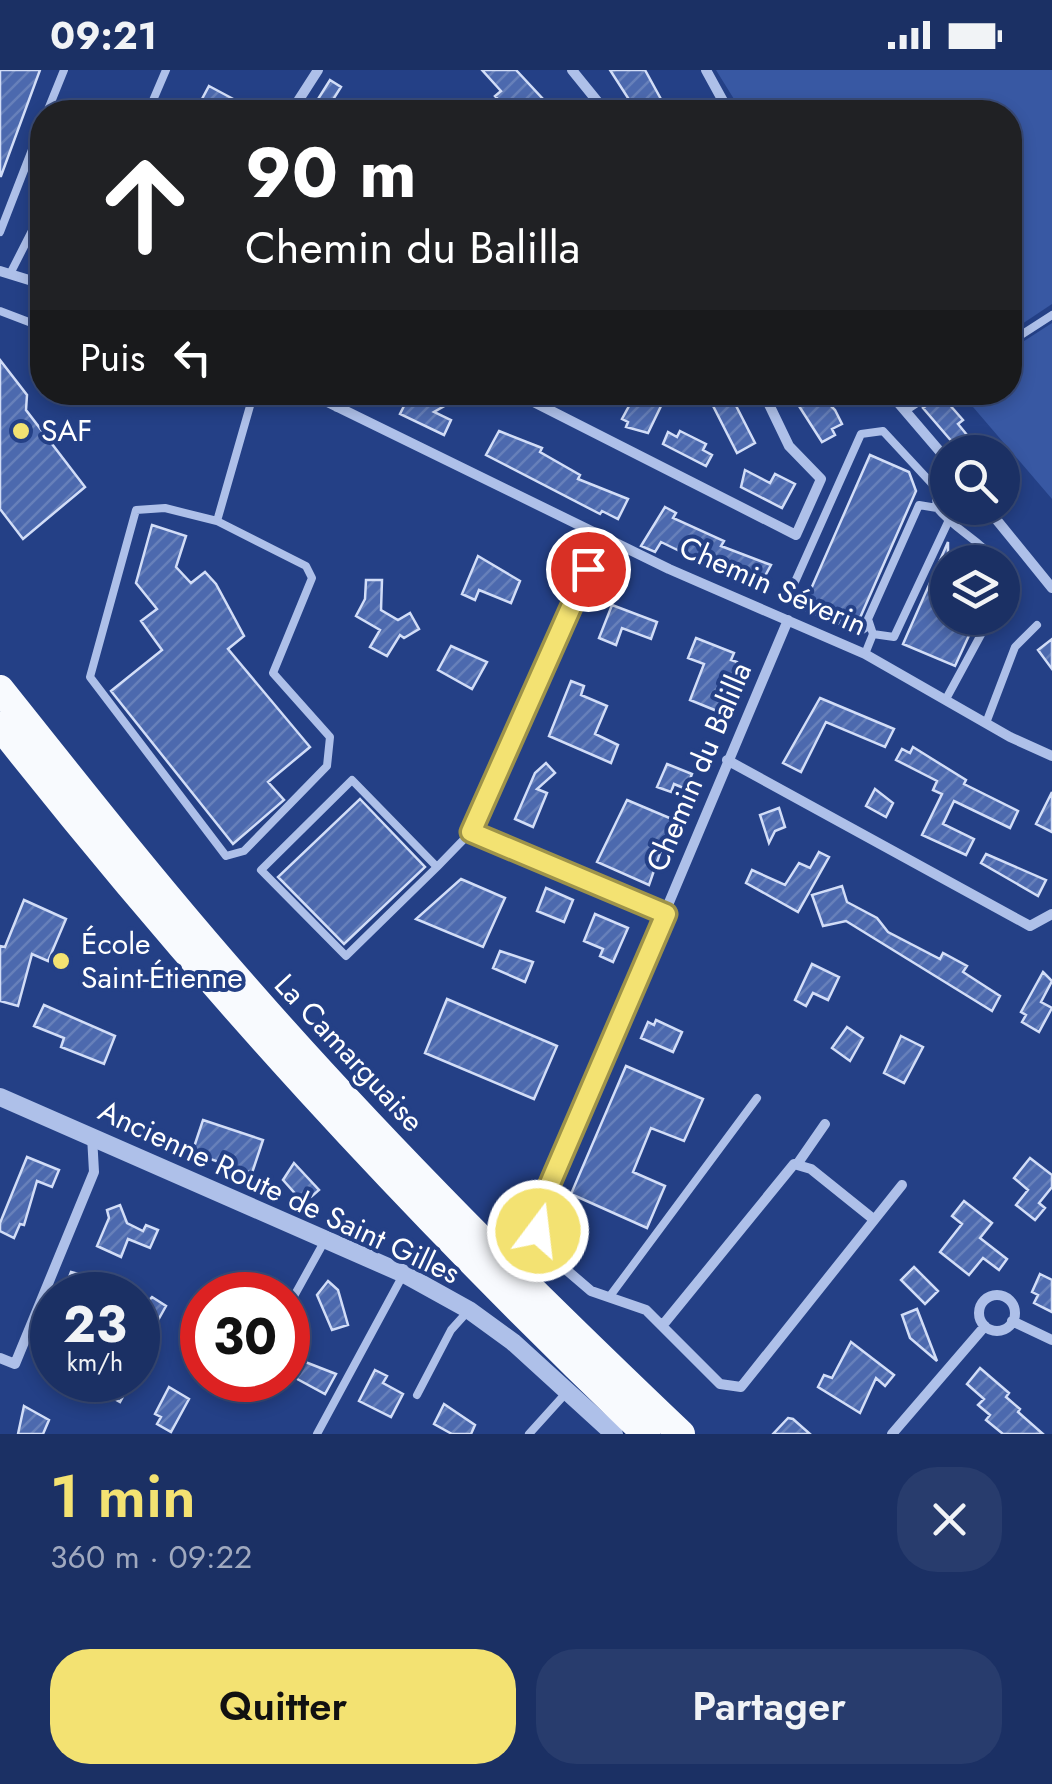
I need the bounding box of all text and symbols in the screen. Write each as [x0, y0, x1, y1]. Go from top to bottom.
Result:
text: 09:21 [50, 8, 157, 63]
text: 90 m [245, 122, 417, 223]
icon: ahead [80, 140, 210, 270]
text: Chemin du Balilla [245, 215, 580, 280]
text: Puis [80, 330, 145, 385]
icon: left [165, 330, 220, 385]
place label: SAF [41, 409, 92, 452]
marker: SAF [10, 420, 32, 442]
map controls [930, 435, 1020, 635]
button: search [930, 435, 1020, 525]
street label: Chemin Séverin [672, 525, 874, 646]
pin [546, 527, 631, 612]
icon: arrive [561, 542, 616, 597]
button: layers [930, 545, 1020, 635]
street label: Chemin du Balilla [635, 655, 762, 878]
place label: École Saint-Étienne [81, 922, 243, 999]
marker: École Saint-Étienne [50, 950, 72, 972]
street label: La Camarguaise [265, 964, 434, 1141]
street label: Ancienne Route de Saint Gilles [91, 1089, 467, 1294]
position arrow [486, 1179, 590, 1283]
speed limit sign: 30 [180, 1272, 310, 1402]
text: 23 [63, 1288, 127, 1361]
text: km/h [67, 1344, 123, 1380]
text: 1 min [50, 1453, 196, 1540]
button: close [897, 1467, 1002, 1572]
text: 360 m · 09:22 [50, 1534, 252, 1580]
button: Quitter [50, 1649, 516, 1764]
button: Partager [536, 1649, 1002, 1764]

